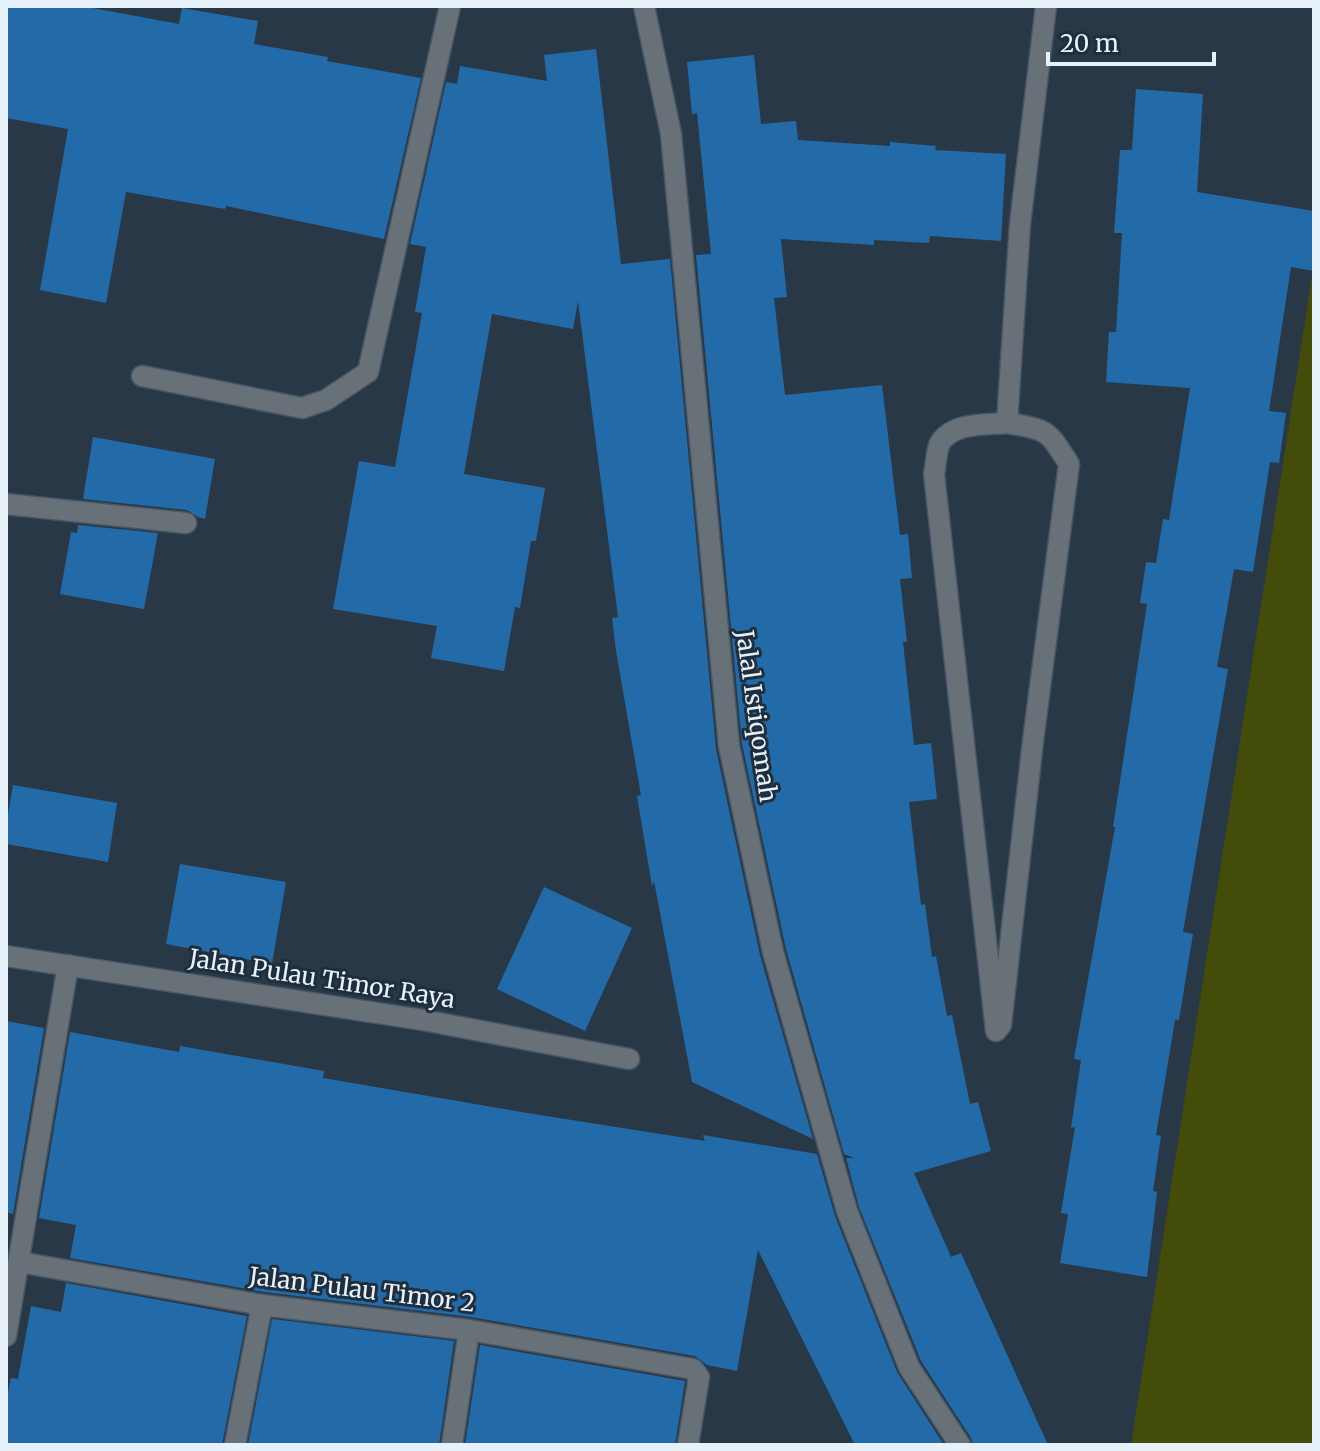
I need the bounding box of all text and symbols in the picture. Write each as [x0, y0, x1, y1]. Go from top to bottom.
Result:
scale bar [1048, 16, 1214, 66]
text: 20 m [1060, 28, 1119, 59]
street label: Jalal Istiqomah [729, 627, 784, 804]
street label: Jalan Pulau Timor Raya [186, 942, 457, 1015]
street label: Jalan Pulau Timor 2 [246, 1260, 477, 1319]

